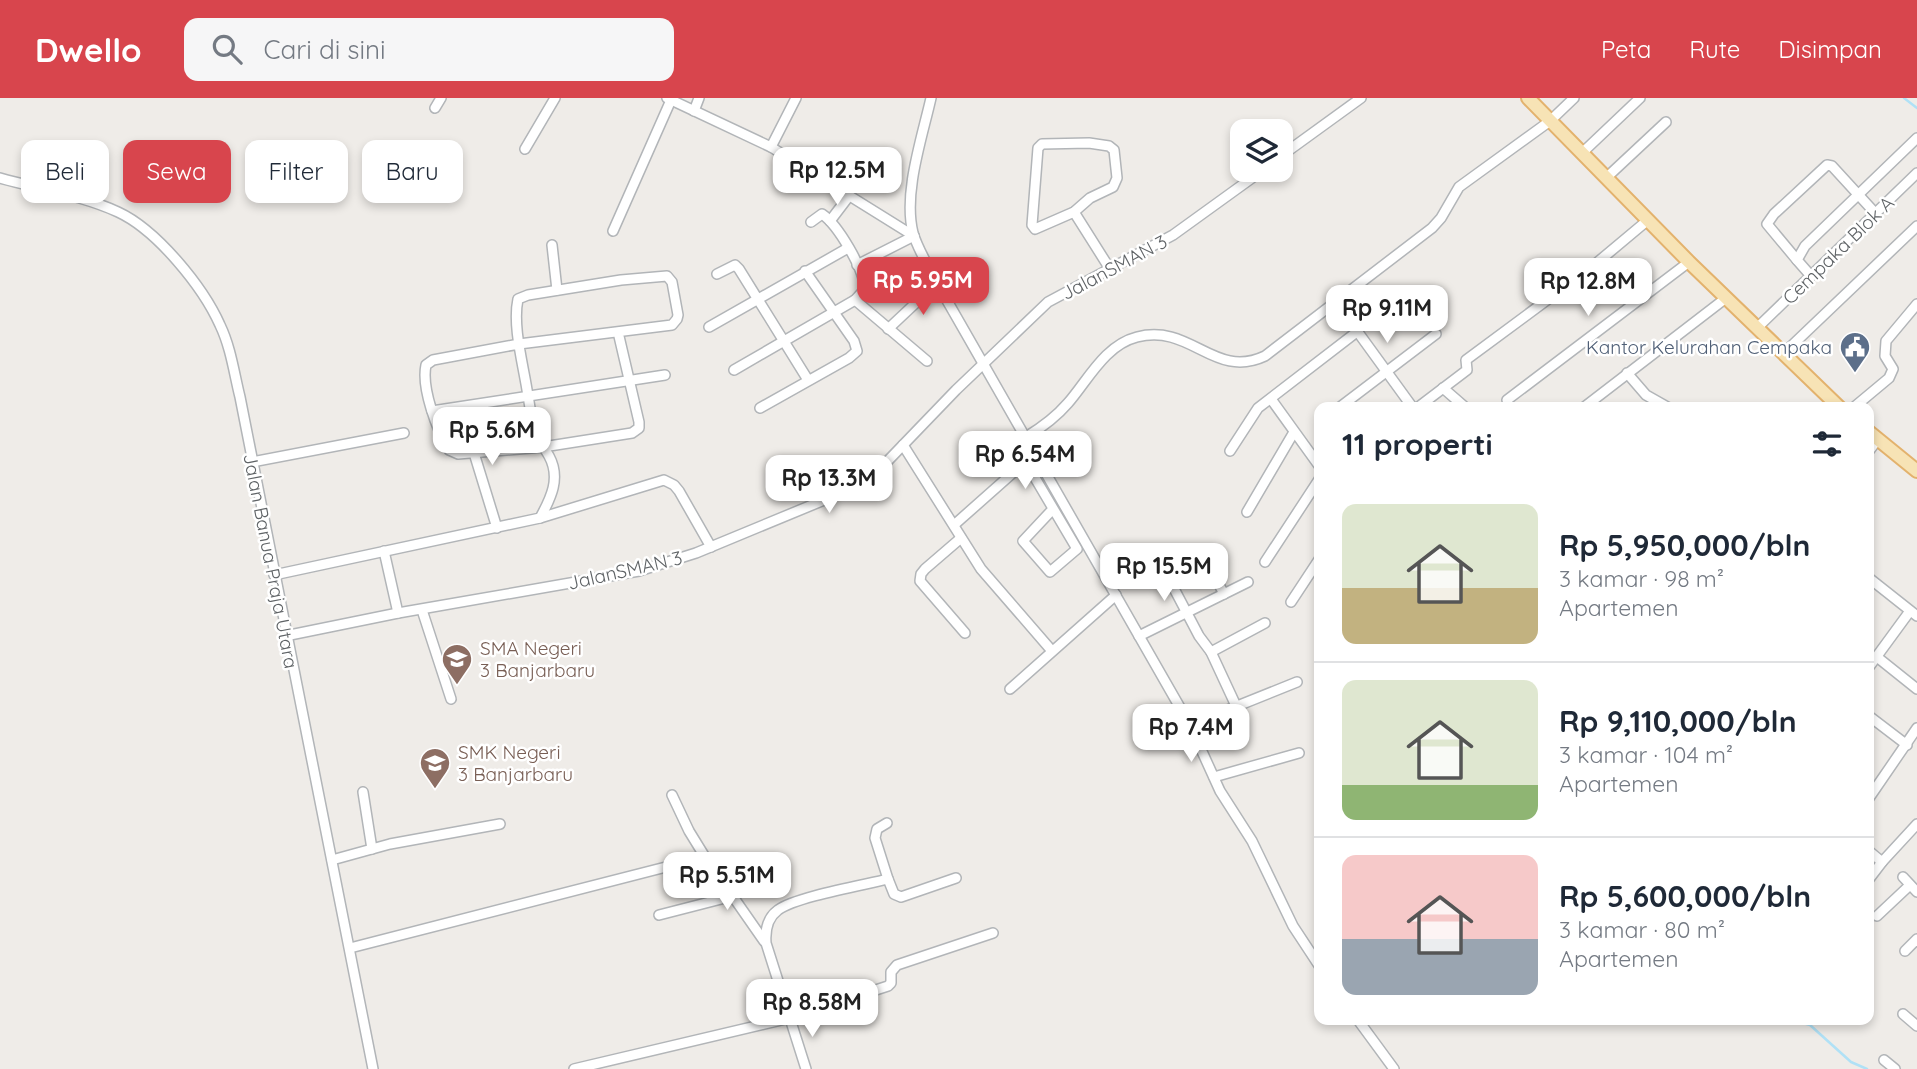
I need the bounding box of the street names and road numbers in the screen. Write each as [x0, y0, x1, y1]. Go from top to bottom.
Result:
street label: Cempaka Blok A [1777, 191, 1899, 309]
street label: JalanSMAN 3 [1057, 229, 1171, 305]
street label: Jalan Banua Praja Utara [238, 451, 304, 671]
street label: JalanSMAN 3 [565, 545, 685, 595]

